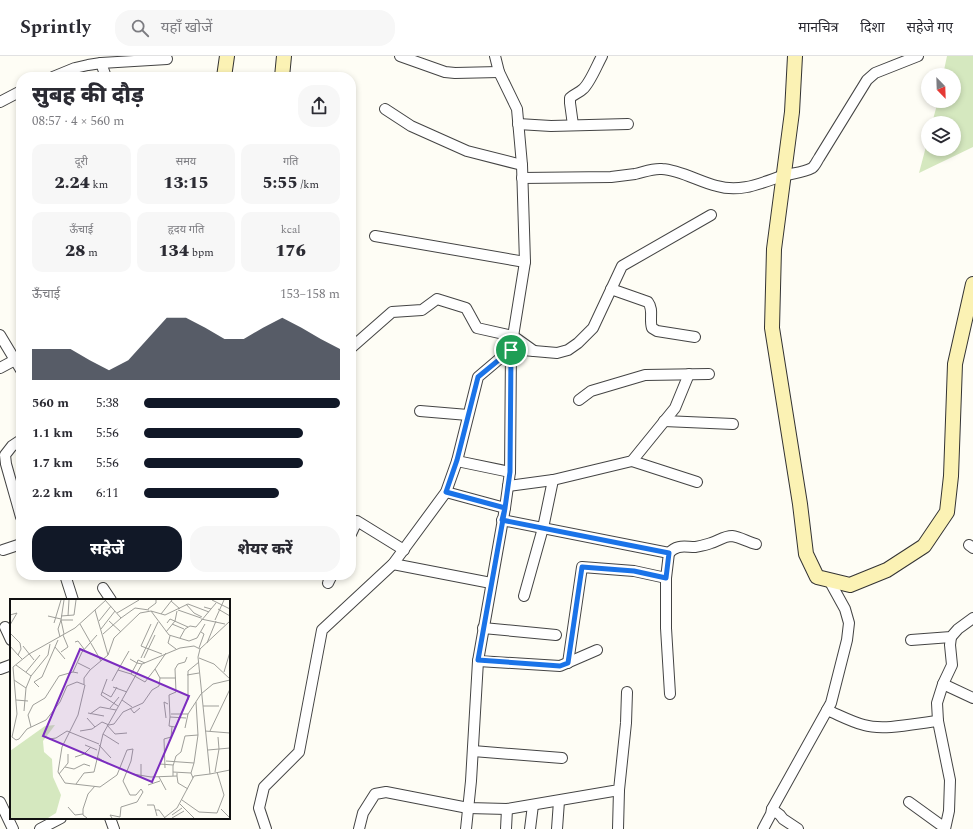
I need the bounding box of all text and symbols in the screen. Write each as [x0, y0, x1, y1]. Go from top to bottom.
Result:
search box [115, 10, 395, 46]
text: Sprintly [20, 13, 91, 42]
text: यहाँ खोजें [161, 16, 212, 39]
icon: search [129, 17, 151, 39]
text: मानचित्र [798, 17, 838, 38]
text: दिशा [860, 17, 885, 38]
text: सहेजे गए [907, 17, 953, 38]
north arrow [921, 68, 961, 108]
map controls [921, 68, 961, 156]
text: सुबह की दौड़ [32, 79, 144, 112]
button: share [298, 85, 340, 127]
text: 08:57 · 4 × 560 m [32, 111, 124, 131]
button: layers [921, 116, 961, 156]
text: दूरी [75, 153, 88, 170]
text: समय [176, 153, 196, 170]
text: गति [283, 153, 298, 170]
text: 2.24 [54, 170, 90, 196]
text: 13:15 [163, 170, 209, 196]
text: 5:55 [262, 170, 298, 196]
text: km [90, 176, 108, 193]
text: /km [298, 176, 319, 193]
text: ऊँचाई [69, 221, 93, 238]
text: हृदय गति [168, 221, 204, 238]
text: kcal [281, 221, 301, 238]
text: 28 [65, 238, 85, 264]
text: 134 [158, 238, 189, 264]
text: 176 [275, 238, 306, 264]
text: m [85, 244, 98, 261]
text: bpm [189, 244, 214, 261]
text: ऊँचाई [32, 284, 60, 304]
text: 153–158 m [280, 284, 340, 304]
pin [494, 333, 528, 367]
icon: arrive [500, 339, 522, 361]
text: 560 m [32, 393, 69, 413]
text: 5:38 [96, 393, 119, 413]
text: 1.1 km [32, 423, 73, 443]
text: 5:56 [96, 423, 119, 443]
text: 1.7 km [32, 453, 73, 473]
text: 5:56 [96, 453, 119, 473]
text: 2.2 km [32, 483, 73, 503]
text: 6:11 [96, 483, 119, 503]
button: सहेजें [32, 526, 182, 572]
button: शेयर करें [190, 526, 340, 572]
inset map [10, 599, 230, 819]

